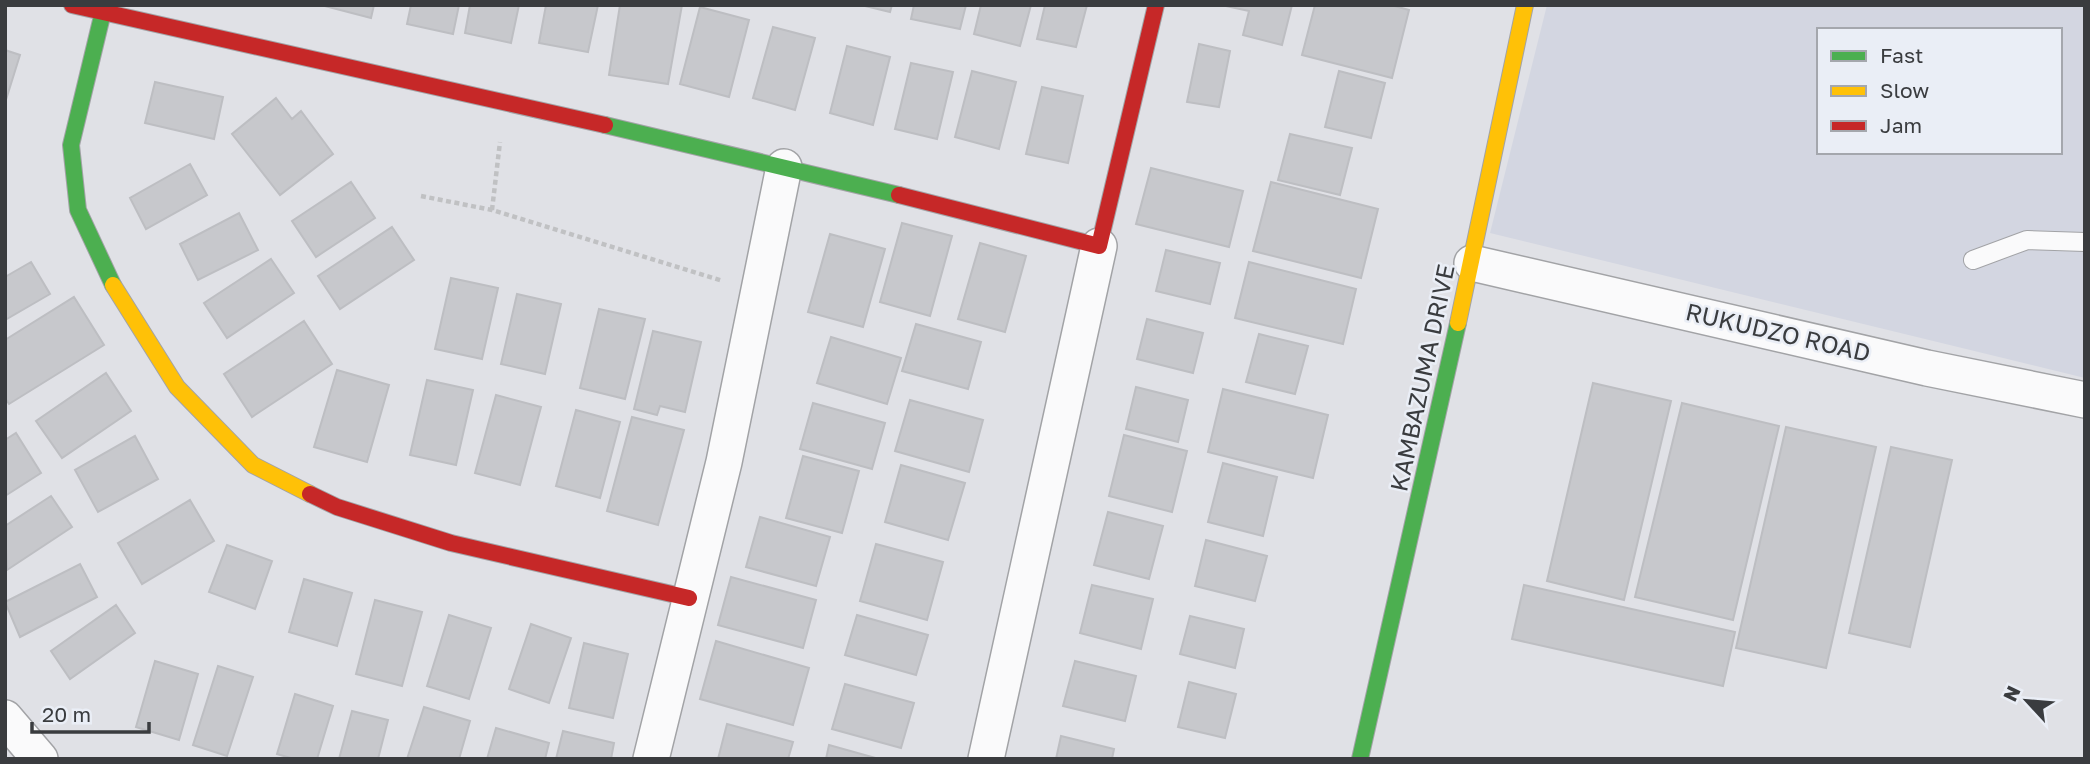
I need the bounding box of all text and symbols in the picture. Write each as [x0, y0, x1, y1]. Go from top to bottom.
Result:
legend [1817, 28, 2062, 154]
text: Fast [1880, 42, 1923, 68]
text: Slow [1880, 77, 1929, 103]
text: Jam [1880, 112, 1922, 138]
street label: KAMBAZUMA DRIVE [1383, 261, 1460, 494]
street label: RUKUDZO ROAD [1683, 296, 1874, 367]
north arrow [1992, 666, 2062, 736]
text: N [1998, 682, 2025, 705]
scale bar [32, 690, 149, 734]
text: 20 m [42, 701, 91, 727]

